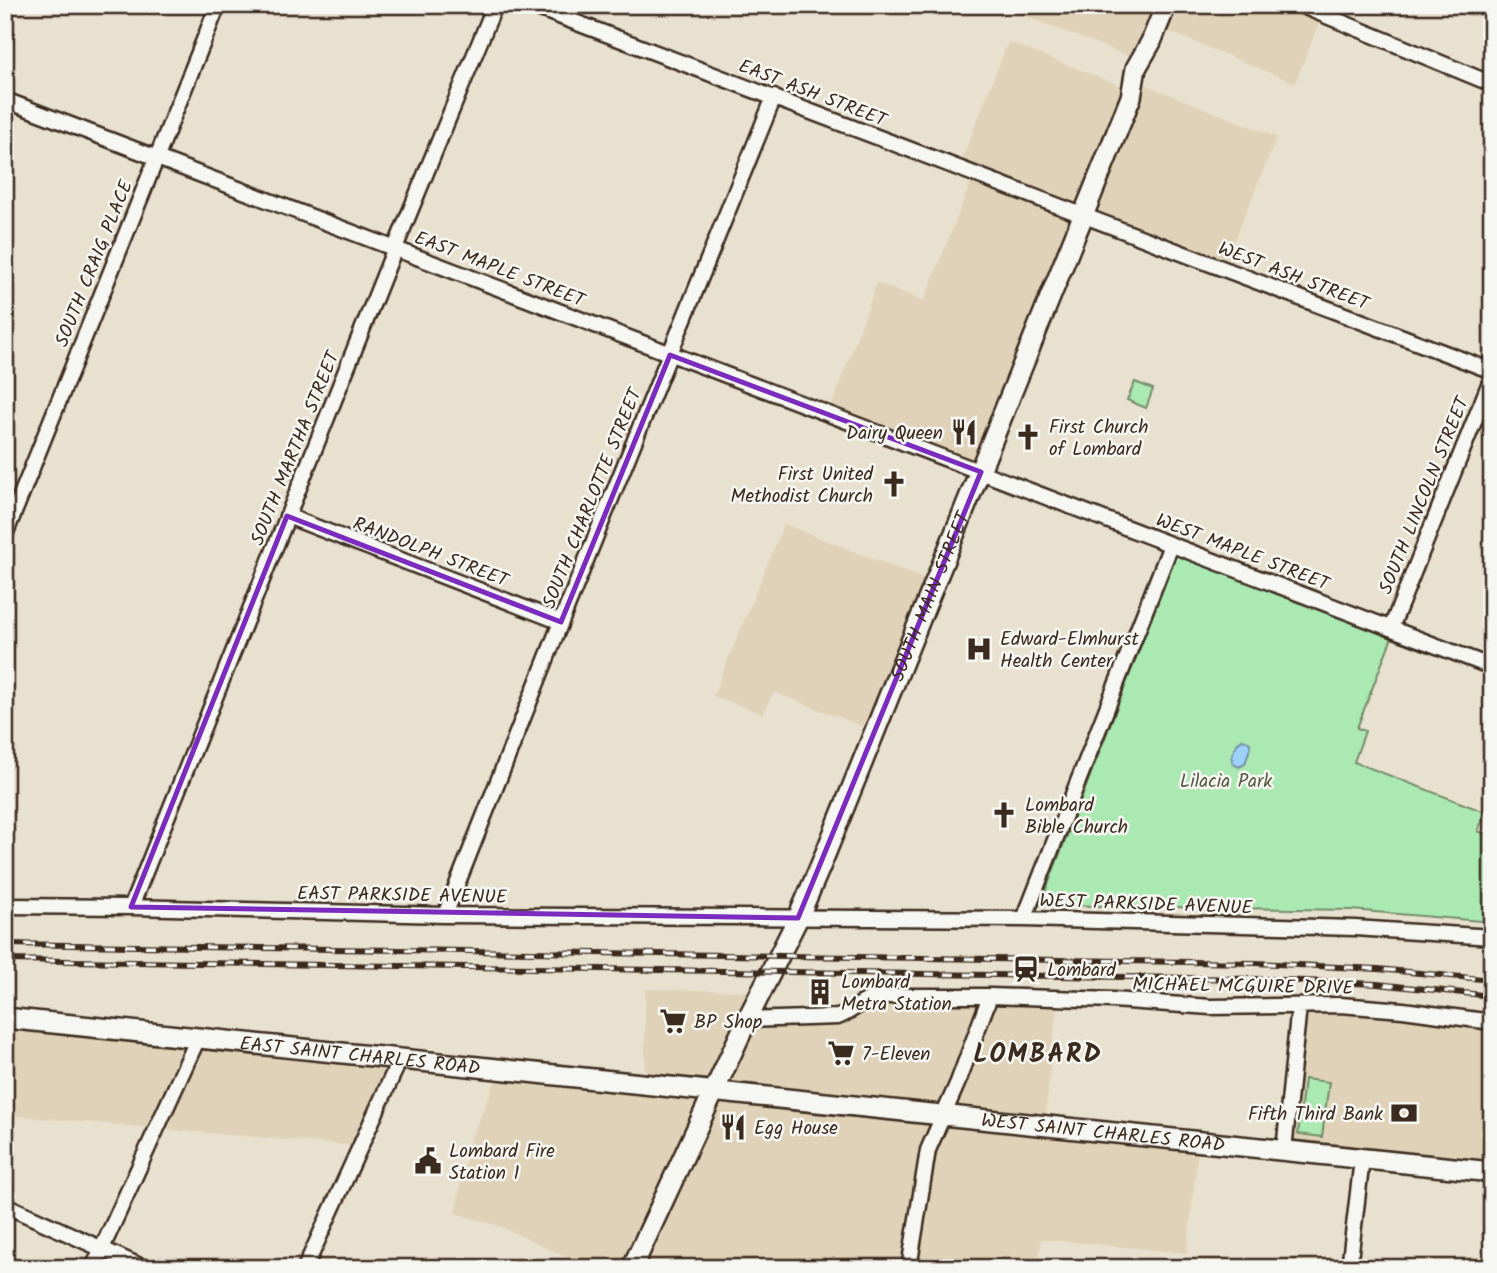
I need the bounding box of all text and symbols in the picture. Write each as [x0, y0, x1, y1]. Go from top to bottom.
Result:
street label: EAST ASH STREET [734, 52, 892, 137]
street label: SOUTH CRAIG PLACE [48, 175, 142, 352]
street label: EAST MAPLE STREET [410, 224, 591, 317]
street label: WEST ASH STREET [1213, 234, 1375, 320]
street label: SOUTH MARTHA STREET [243, 345, 349, 550]
street label: SOUTH CHARLOTTE STREET [535, 382, 652, 613]
street label: SOUTH LINCOLN STREET [1372, 391, 1479, 599]
place label: First Church of Lombard [1049, 413, 1148, 465]
restaurant icon: Dairy Queen [949, 417, 979, 447]
place label: Dairy Queen [846, 419, 943, 449]
church icon: First Church of Lombard [1013, 422, 1043, 452]
place label: First United Methodist Church [731, 460, 874, 512]
church icon: First United Methodist Church [879, 469, 909, 499]
street label: SOUTH MAIN STREET [884, 506, 980, 686]
street label: WEST MAPLE STREET [1151, 506, 1335, 600]
street label: RANDOLPH STREET [348, 509, 514, 597]
place label: Edward-Elmhurst Health Center [1000, 625, 1139, 677]
hospital icon: Edward-Elmhurst Health Center [964, 634, 994, 664]
park label: Lilacia Park [1180, 767, 1272, 797]
place label: Lombard Bible Church [1025, 791, 1128, 843]
church icon: Lombard Bible Church [989, 800, 1019, 830]
street label: EAST PARKSIDE AVENUE [297, 879, 508, 913]
street label: WEST PARKSIDE AVENUE [1039, 886, 1254, 924]
station icon: Lombard [1011, 954, 1041, 984]
place label: Lombard [1047, 956, 1116, 986]
place label: Lombard Metra Station [841, 968, 952, 1020]
street label: MICHAEL MCGUIRE DRIVE [1132, 970, 1355, 1004]
building icon: Lombard Metra Station [805, 977, 835, 1007]
supermarket icon: BP Shop [658, 1006, 688, 1036]
place label: BP Shop [694, 1008, 762, 1038]
street label: EAST SAINT CHARLES ROAD [238, 1029, 482, 1084]
district label: LOMBARD [973, 1034, 1103, 1076]
supermarket icon: 7-Eleven [826, 1038, 856, 1068]
place label: 7-Eleven [862, 1040, 931, 1070]
bank icon: Fifth Third Bank [1389, 1098, 1419, 1128]
place label: Fifth Third Bank [1248, 1100, 1383, 1130]
street label: WEST SAINT CHARLES ROAD [980, 1106, 1226, 1161]
restaurant icon: Egg House [718, 1112, 748, 1142]
place label: Egg House [754, 1114, 838, 1144]
place label: Lombard Fire Station 1 [449, 1137, 555, 1189]
public building icon: Lombard Fire Station 1 [413, 1146, 443, 1176]

